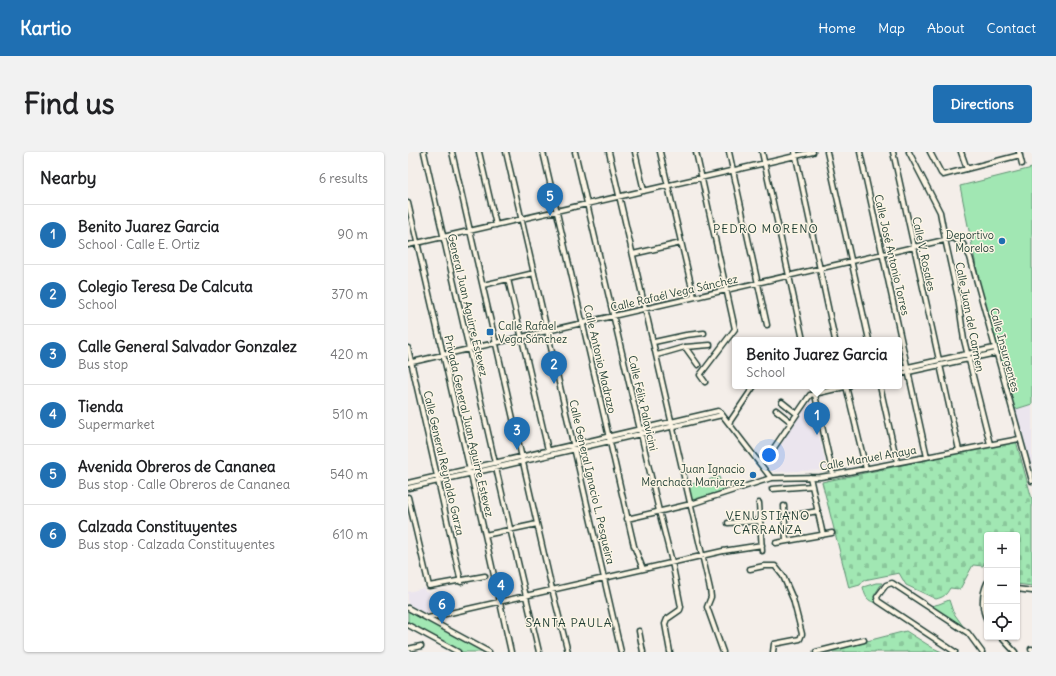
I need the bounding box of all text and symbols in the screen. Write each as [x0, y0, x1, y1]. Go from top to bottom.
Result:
text: Kartio [20, 16, 72, 40]
text: Home [818, 19, 856, 37]
text: Map [878, 19, 905, 37]
text: About [927, 19, 965, 37]
text: Contact [987, 19, 1036, 37]
button: Directions [933, 85, 1032, 123]
text: Find us [24, 86, 115, 122]
text: Nearby [40, 167, 96, 189]
text: 6 results [319, 170, 368, 187]
pin: 5 [537, 183, 563, 216]
street label: Calle José Antonio Torres [871, 193, 913, 317]
street label: Calle V. Rosales [909, 215, 939, 293]
text: Benito Juarez Garcia [78, 217, 219, 236]
district label: PEDRO MORENO [713, 221, 819, 236]
text: 1 [50, 226, 56, 243]
text: 90 m [337, 226, 368, 243]
place label: Deportivo Morelos [946, 228, 994, 255]
street label: General Juan Aguirre Estevez [445, 232, 491, 378]
text: School · Calle E. Ortiz [78, 236, 200, 253]
marker: Deportivo Morelos [997, 236, 1007, 246]
street label: Calle Juan del Carmen [952, 261, 988, 373]
street label: Calle Rafaél Vega Sánchez [609, 272, 739, 314]
text: Colegio Teresa De Calcuta [78, 277, 253, 296]
text: 2 [49, 286, 57, 303]
text: 370 m [331, 286, 368, 303]
text: School [78, 296, 117, 313]
street label: Calle Antonio Madrazo [581, 303, 619, 415]
street label: Calle Insurgentes [987, 306, 1023, 394]
place label: Calle Rafael Vega Sánchez [498, 319, 567, 346]
marker: Calle Rafael Vega Sánchez [485, 327, 495, 337]
street label: Privada General Juan Aguirre Estevez [441, 334, 497, 518]
text: Calle General Salvador Gonzalez [78, 337, 297, 356]
popup [732, 337, 902, 389]
text: Benito Juarez Garcia [746, 345, 888, 364]
text: 3 [49, 346, 57, 363]
text: 420 m [330, 346, 368, 363]
pin: 2 [541, 351, 567, 384]
street label: Calle Félix Palavicini [625, 354, 661, 452]
text: Bus stop [78, 356, 128, 373]
text: School [746, 364, 785, 381]
street label: Calle General Reynaldo Garza [420, 389, 468, 537]
text: Tienda [78, 397, 123, 416]
street label: Calle General Ignacio L. Pesqueira [566, 398, 618, 566]
pin: 1 [804, 402, 830, 435]
text: 4 [49, 406, 57, 423]
text: 510 m [332, 406, 368, 423]
text: Supermarket [78, 416, 155, 433]
pin: 3 [504, 417, 530, 450]
street label: Calle Manuel Anaya [819, 443, 917, 473]
your location [759, 445, 779, 465]
text: Avenida Obreros de Cananea [78, 457, 276, 476]
place label: Juan Ignacio Menchaca Manjarrez [641, 462, 745, 489]
text: 5 [49, 466, 57, 483]
text: 540 m [330, 466, 368, 483]
marker: Juan Ignacio Menchaca Manjarrez [748, 470, 758, 480]
text: Bus stop · Calle Obreros de Cananea [78, 476, 290, 493]
district label: VENUSTIANO CARRANZA [726, 508, 810, 537]
text: Calzada Constituyentes [78, 517, 237, 536]
text: 6 [49, 526, 57, 543]
text: 610 m [332, 526, 368, 543]
map controls [984, 532, 1020, 640]
button: + [984, 532, 1020, 568]
text: Bus stop · Calzada Constituyentes [78, 536, 275, 553]
button: − [984, 568, 1020, 604]
pin: 4 [488, 572, 514, 605]
pin: 6 [429, 591, 455, 624]
button: locate [984, 604, 1020, 640]
district label: SANTA PAULA [526, 615, 613, 630]

